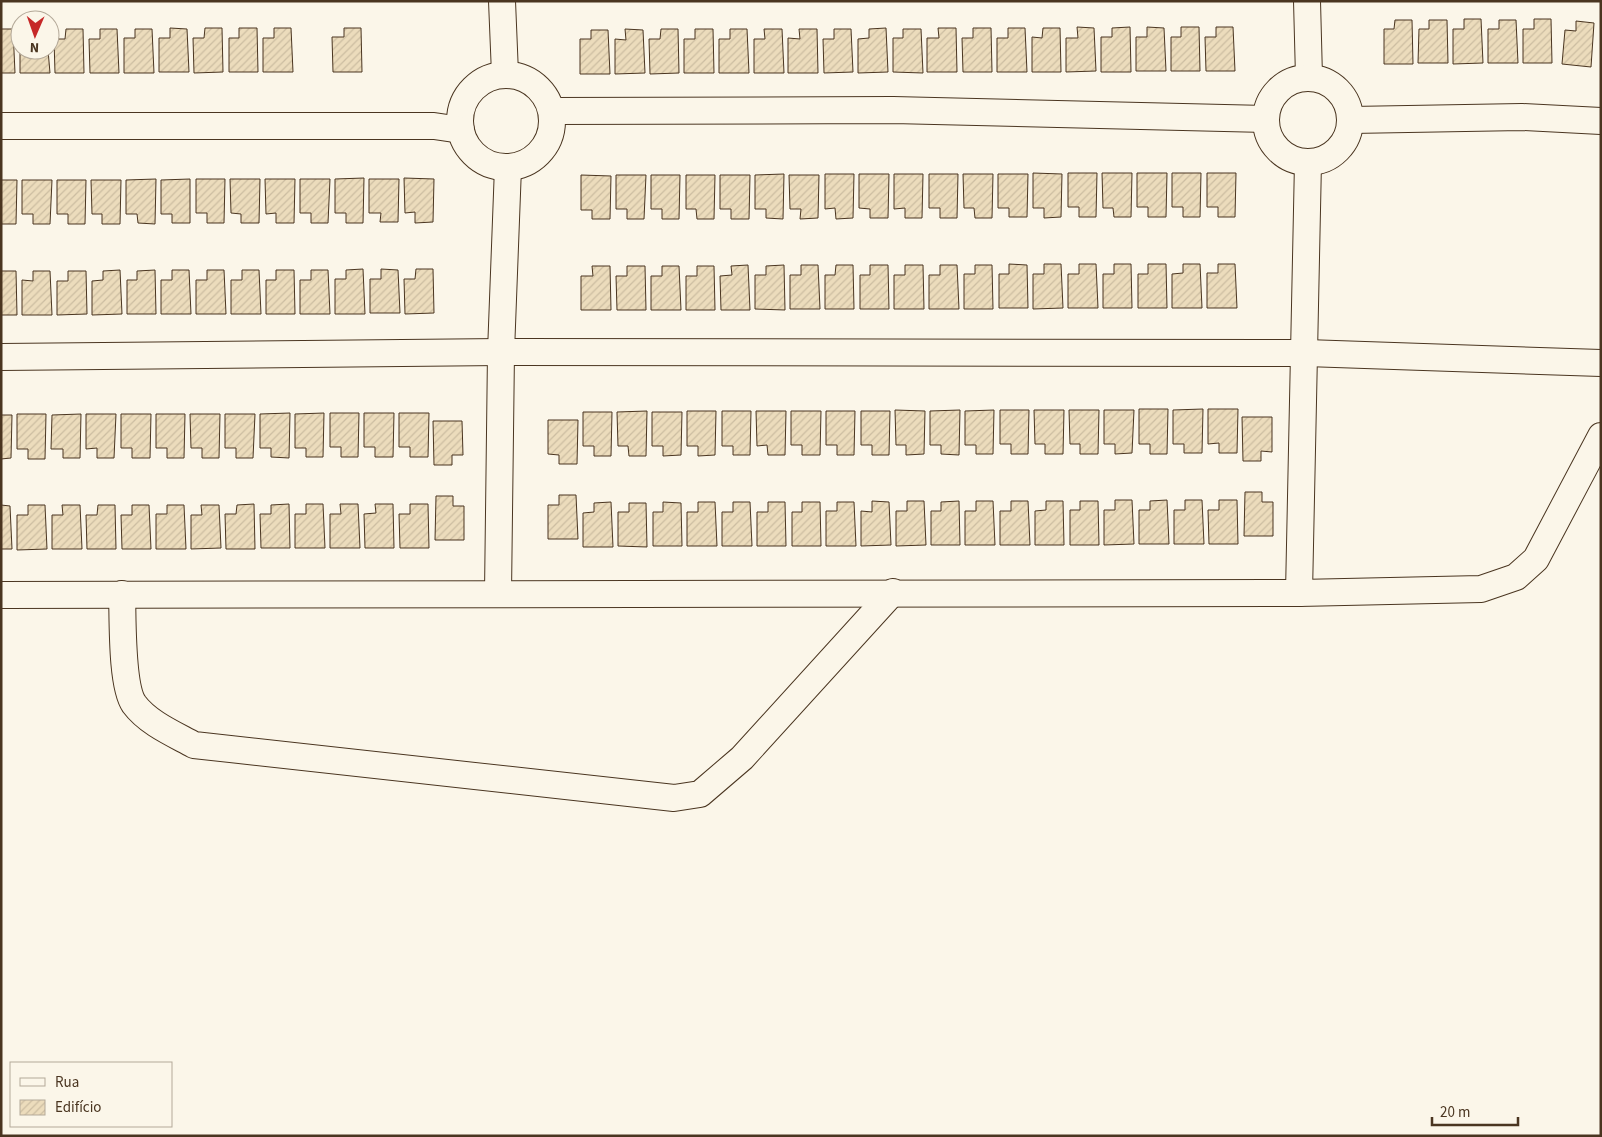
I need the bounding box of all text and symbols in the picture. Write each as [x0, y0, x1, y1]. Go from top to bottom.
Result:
north arrow [10, 10, 60, 60]
text: N [30, 37, 40, 57]
legend [10, 1062, 172, 1127]
text: Rua [55, 1072, 79, 1093]
scale bar [1432, 1094, 1518, 1126]
text: Edifício [55, 1097, 102, 1118]
text: 20 m [1440, 1102, 1470, 1123]

